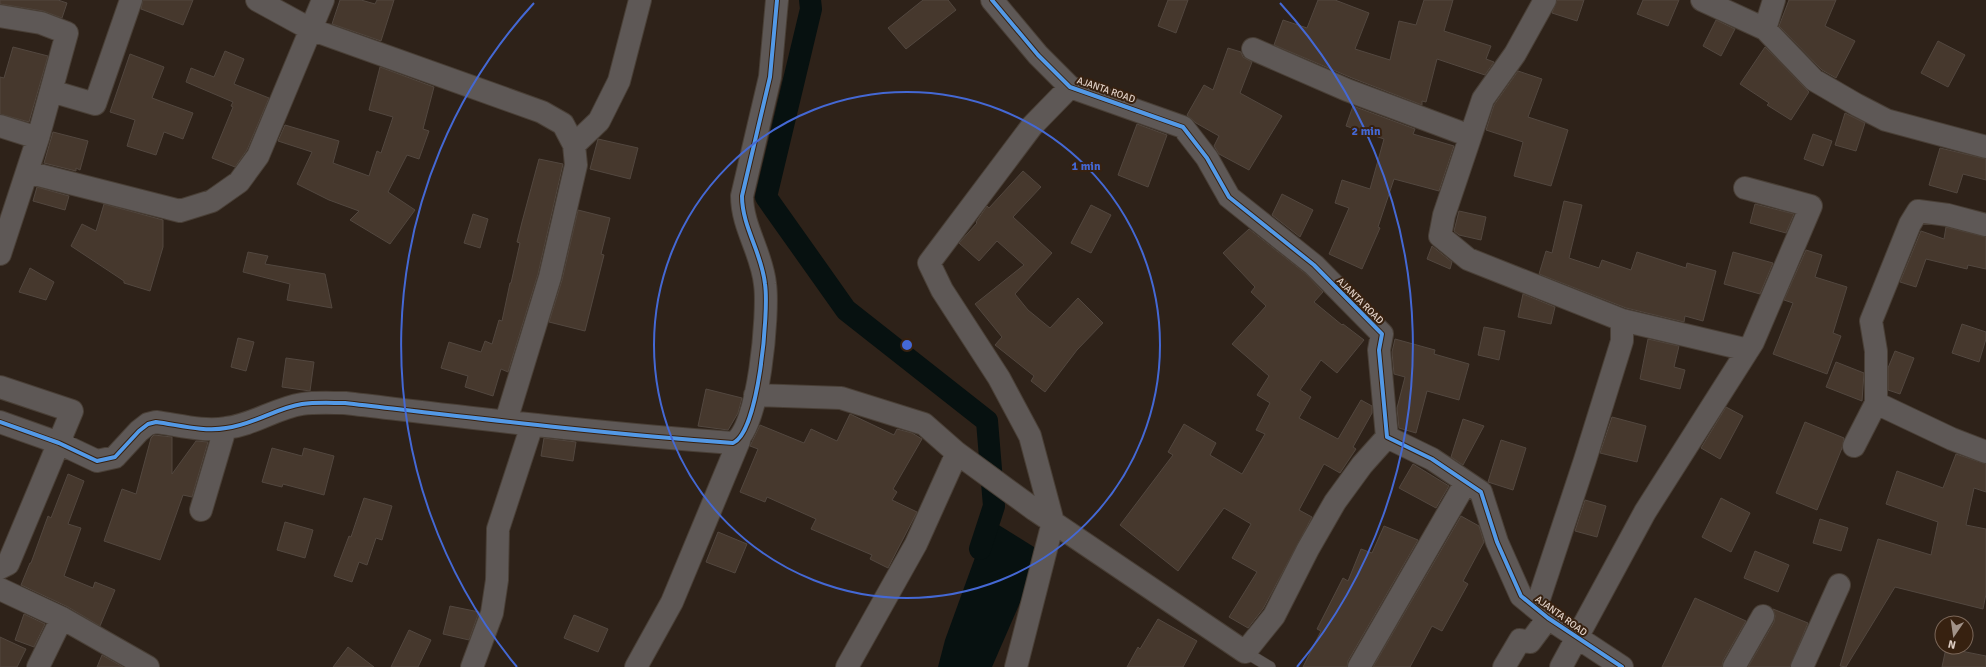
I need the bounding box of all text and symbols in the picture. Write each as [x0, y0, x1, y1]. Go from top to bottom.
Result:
street label: AJANTA ROAD [1075, 74, 1137, 106]
text: 2 min [1352, 124, 1381, 139]
text: 1 min [1072, 159, 1101, 174]
street label: AJANTA ROAD [1334, 275, 1386, 327]
centre of rings [900, 338, 914, 352]
street label: AJANTA ROAD [1533, 593, 1589, 639]
north arrow [1934, 615, 1974, 655]
text: N [1947, 637, 1957, 651]

